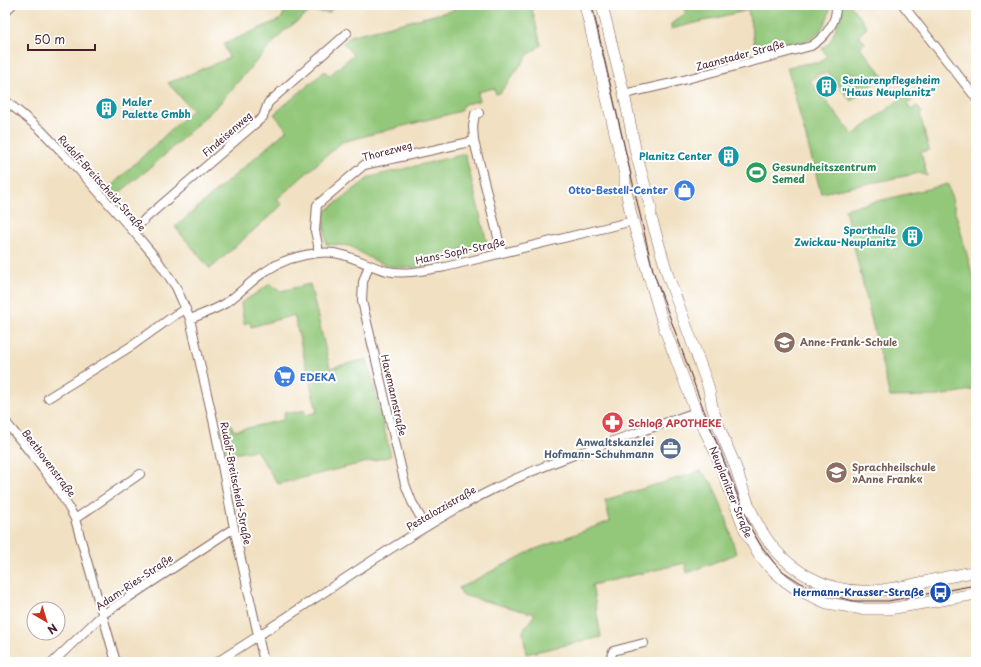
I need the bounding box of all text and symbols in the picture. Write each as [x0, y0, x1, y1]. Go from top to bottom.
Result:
scale bar [28, 26, 95, 52]
text: 50 m [34, 30, 65, 48]
street label: Zaanstader Straße [694, 35, 786, 74]
place label: Seniorenpflegeheim "Haus Neuplanitz" [842, 72, 940, 99]
building icon: Seniorenpflegeheim "Haus Neuplanitz" [814, 73, 840, 99]
place label: Maler Palette Gmbh [122, 94, 191, 121]
building icon: Maler Palette Gmbh [93, 95, 119, 121]
street label: Findeisenweg [198, 108, 255, 160]
street label: Rudolf-Breitscheid-Straße [55, 131, 150, 234]
street label: Thorezweg [360, 137, 414, 164]
building icon: Planitz Center [715, 143, 741, 169]
place label: Planitz Center [639, 148, 713, 163]
place label: Gesundheitszentrum Semed [772, 159, 876, 186]
sports icon: Gesundheitszentrum Semed [744, 160, 770, 186]
shop icon: Otto-Bestell-Center [671, 177, 697, 203]
place label: Otto-Bestell-Center [568, 182, 669, 197]
place label: Sporthalle Zwickau-Neuplanitz [794, 222, 897, 249]
building icon: Sporthalle Zwickau-Neuplanitz [899, 223, 925, 249]
street label: Hans-Soph-Straße [414, 234, 506, 267]
school or university icon: Anne-Frank-Schule [772, 329, 798, 355]
place label: Anne-Frank-Schule [800, 334, 898, 349]
street label: Havemannstraße [378, 353, 411, 437]
supermarket icon: EDEKA [271, 364, 297, 390]
place label: EDEKA [300, 369, 336, 384]
pharmacy icon: Schloß APOTHEKE [599, 410, 625, 436]
place label: Schloß APOTHEKE [628, 415, 722, 430]
street label: Rudolf-Breitscheid-Straße [217, 420, 256, 546]
street label: Beethovenstraße [19, 426, 80, 500]
place label: Anwaltskanzlei Hofmann-Schuhmann [544, 434, 654, 461]
office icon: Anwaltskanzlei Hofmann-Schuhmann [657, 435, 683, 461]
street label: Neuplanitzer Straße [706, 444, 757, 540]
place label: Sprachheilschule »Anne Frank« [852, 459, 936, 486]
school or university icon: Sprachheilschule »Anne Frank« [824, 460, 850, 486]
street label: Pestalozzistraße [403, 482, 478, 534]
street label: Adam-Ries-Straße [92, 550, 175, 613]
bus stop icon: Hermann-Krasser-Straße [927, 579, 953, 605]
place label: Hermann-Krasser-Straße [793, 584, 925, 599]
north arrow [26, 601, 66, 641]
text: N [44, 620, 61, 639]

